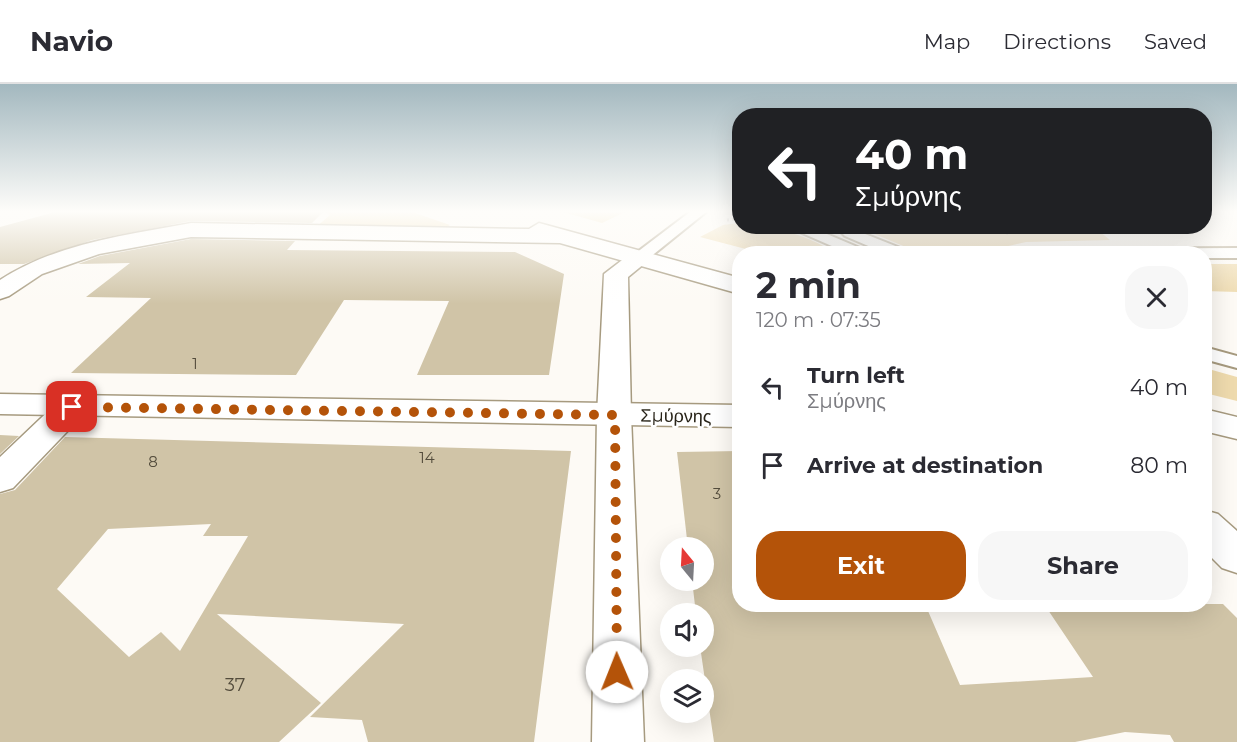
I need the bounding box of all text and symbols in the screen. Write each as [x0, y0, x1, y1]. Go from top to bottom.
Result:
text: Navio [30, 24, 113, 58]
text: Map [924, 29, 970, 54]
text: Directions [1003, 29, 1111, 54]
text: Saved [1144, 29, 1207, 54]
text: 40 m [855, 128, 968, 180]
icon: left [756, 132, 834, 210]
text: Σμύρνης [855, 180, 962, 213]
text: 2 min [756, 263, 861, 307]
button: close [1125, 266, 1188, 329]
text: 120 m · 07:35 [756, 308, 881, 332]
house number: 1 [192, 354, 198, 373]
text: Turn left [807, 362, 905, 389]
icon: left [756, 371, 789, 404]
text: 40 m [1130, 374, 1188, 401]
pin [46, 381, 97, 432]
text: Σμύρνης [807, 389, 886, 413]
icon: arrive [55, 390, 88, 423]
street label: Σμύρνης [640, 404, 712, 428]
house number: 14 [419, 448, 435, 467]
icon: arrive [756, 449, 789, 482]
house number: 8 [148, 452, 158, 471]
text: Arrive at destination [807, 452, 1043, 479]
text: 80 m [1130, 452, 1188, 479]
house number: 3 [713, 484, 721, 503]
button: Exit [756, 531, 966, 600]
button: Share [978, 531, 1188, 600]
north arrow [660, 537, 714, 591]
map controls [660, 537, 714, 723]
button: sound [660, 603, 714, 657]
position arrow [585, 640, 649, 704]
button: layers [660, 669, 714, 723]
house number: 37 [225, 674, 245, 696]

